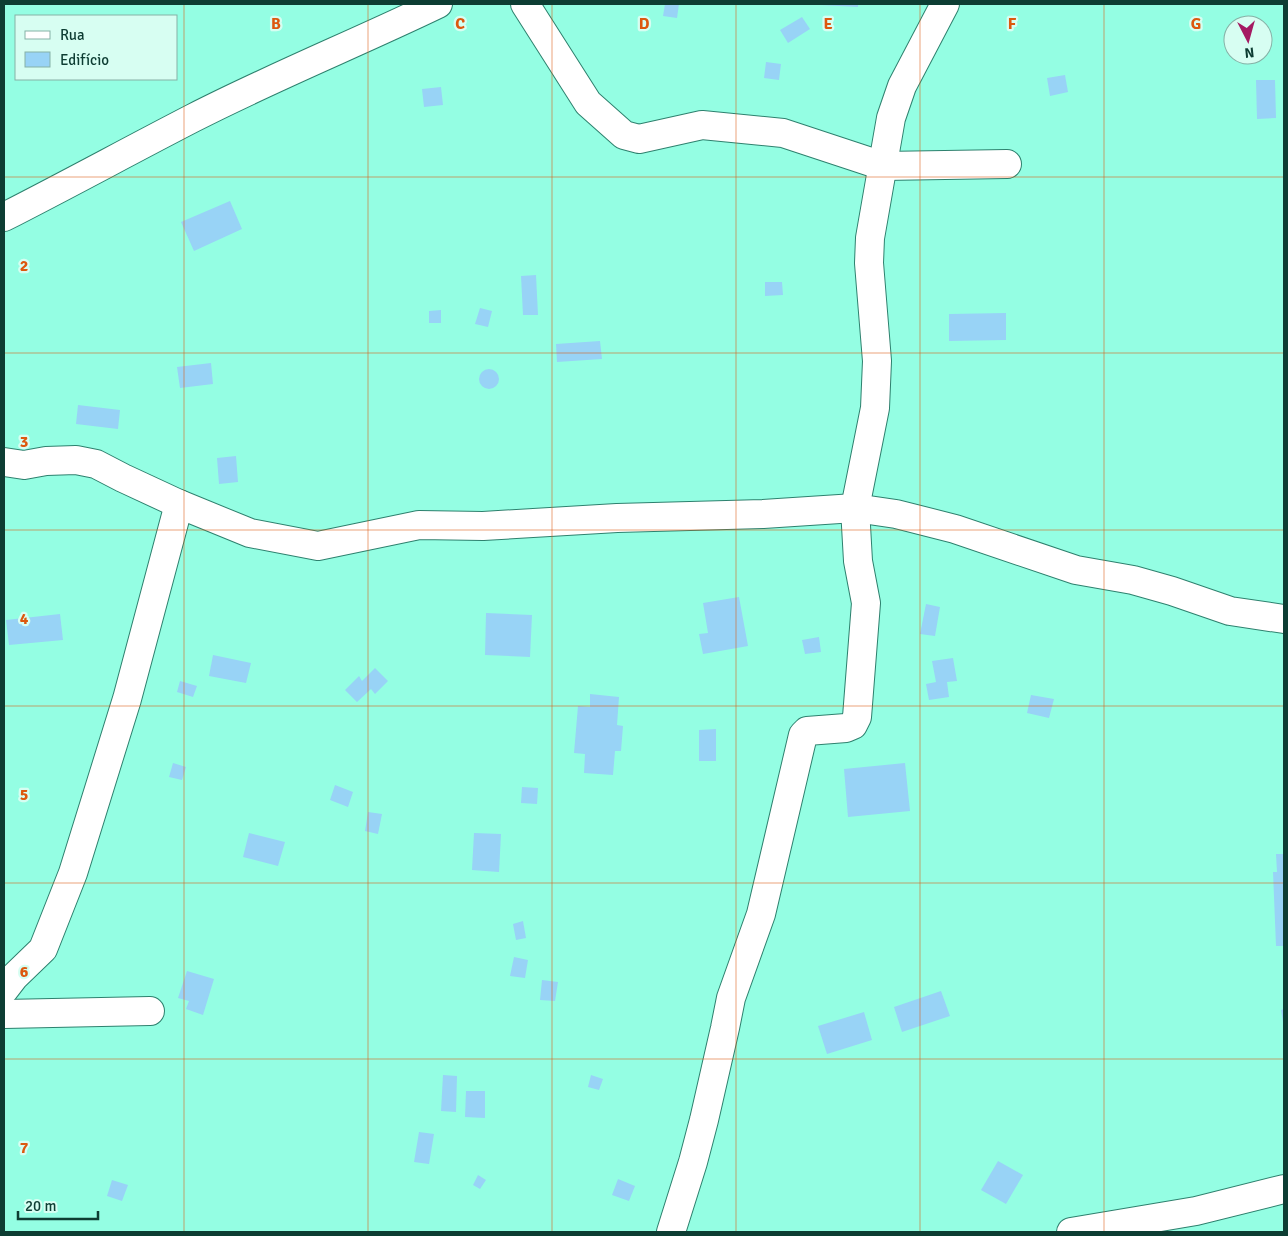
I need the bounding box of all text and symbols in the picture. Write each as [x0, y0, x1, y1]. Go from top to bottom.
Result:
text: B [271, 14, 281, 34]
text: C [455, 14, 465, 34]
text: D [639, 14, 650, 34]
text: E [823, 14, 833, 34]
text: F [1008, 14, 1017, 34]
text: G [1191, 14, 1201, 34]
legend [15, 15, 178, 80]
north arrow [1223, 15, 1273, 65]
text: Rua [60, 26, 85, 44]
text: N [1244, 43, 1255, 61]
text: Edifício [60, 51, 109, 69]
text: 2 [20, 256, 28, 276]
text: 3 [20, 432, 28, 452]
text: 4 [20, 609, 29, 629]
text: 5 [20, 785, 28, 805]
text: 6 [20, 962, 29, 982]
text: 7 [20, 1138, 29, 1158]
scale bar [18, 1188, 98, 1220]
text: 20 m [25, 1197, 56, 1215]

